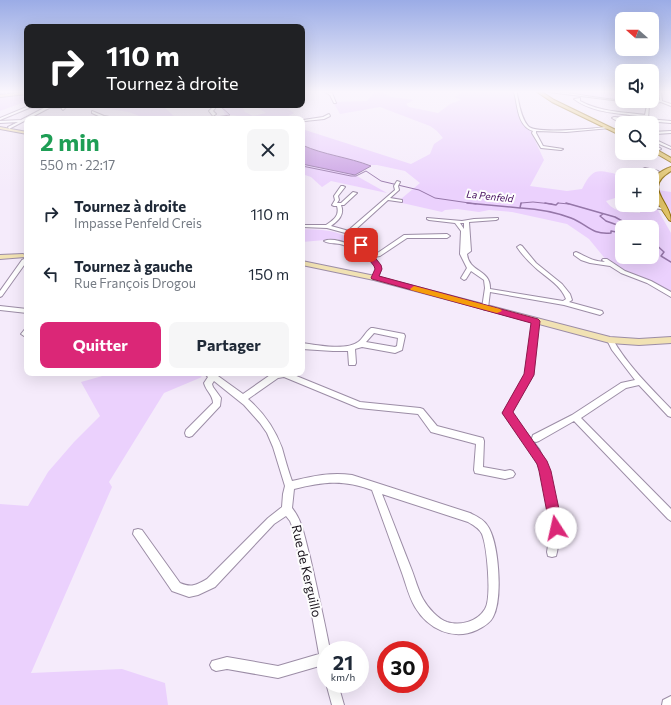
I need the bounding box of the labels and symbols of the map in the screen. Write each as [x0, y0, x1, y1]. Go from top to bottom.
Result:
north arrow [615, 12, 659, 56]
water label: La Penfeld [466, 188, 515, 205]
pin [344, 228, 378, 262]
position arrow [535, 507, 577, 549]
street label: Rue de Kerguillo [289, 523, 325, 619]
speed limit sign: 30 [377, 641, 429, 693]

